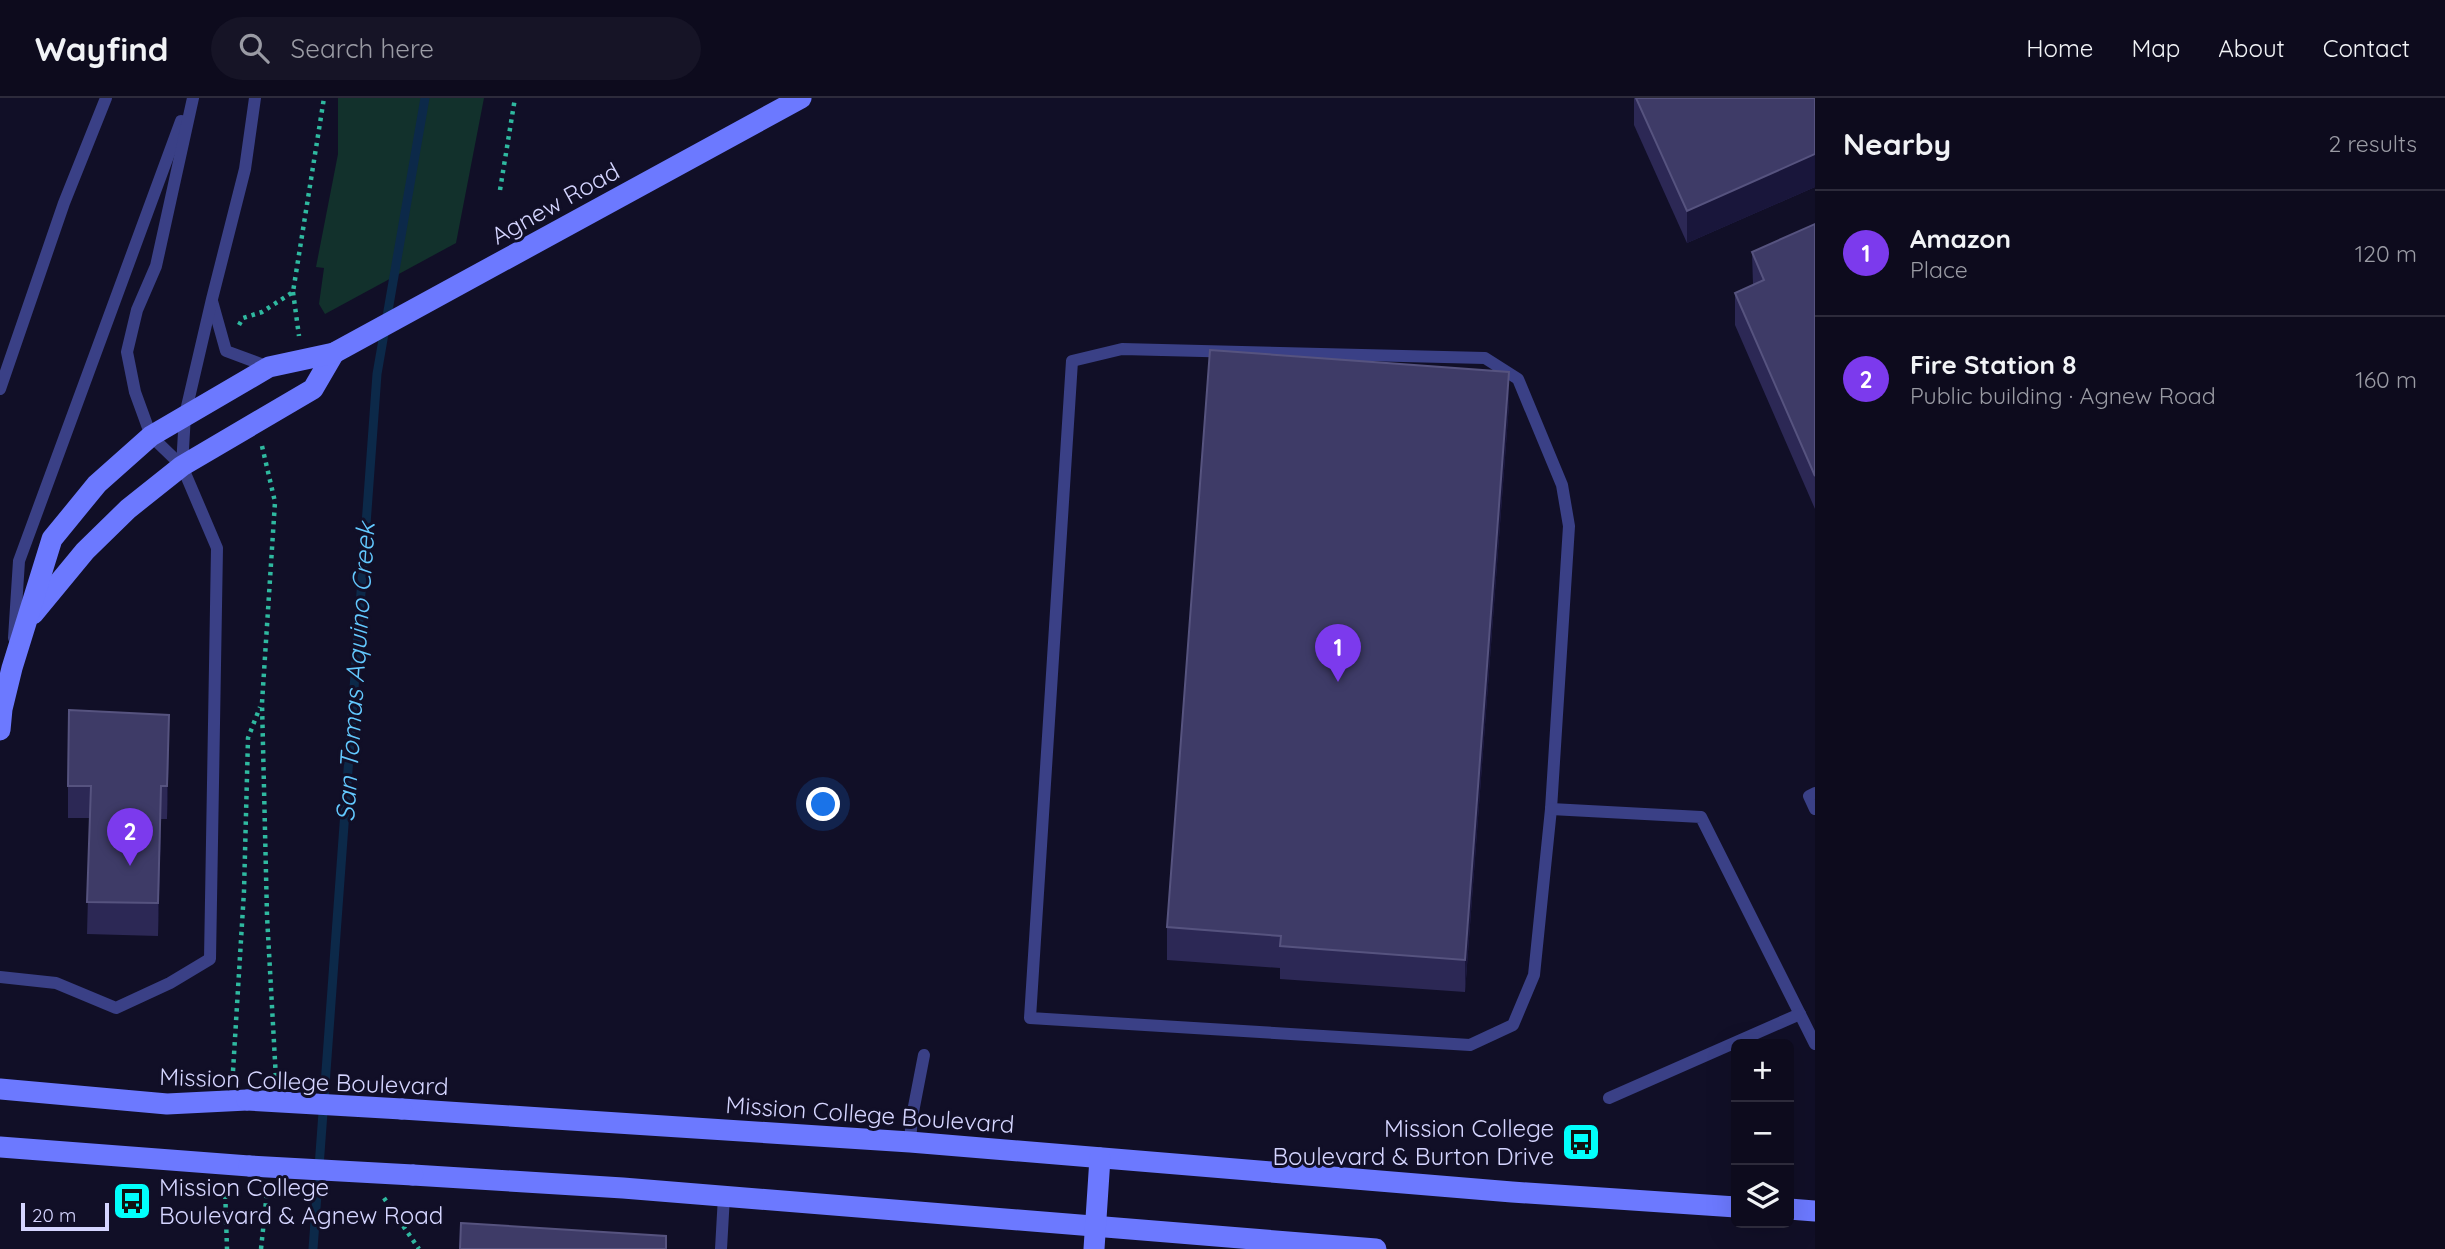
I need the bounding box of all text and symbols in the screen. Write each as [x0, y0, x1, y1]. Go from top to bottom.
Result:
search box [211, 17, 701, 80]
text: Wayfind [35, 28, 169, 69]
icon: search [235, 29, 273, 67]
text: Search here [291, 32, 434, 65]
text: Home [2026, 33, 2093, 63]
text: Map [2131, 33, 2180, 63]
text: About [2218, 33, 2285, 63]
text: Contact [2323, 33, 2410, 63]
text: Nearby [1843, 125, 1951, 163]
text: 2 results [2328, 129, 2417, 158]
street label: Agnew Road [486, 155, 624, 251]
text: Amazon [1910, 222, 2011, 255]
text: 1 [1862, 239, 1870, 268]
text: 120 m [2355, 239, 2417, 268]
text: Place [1910, 255, 1968, 284]
text: Fire Station 8 [1910, 348, 2077, 381]
text: 2 [1859, 365, 1873, 394]
text: 160 m [2355, 365, 2417, 394]
text: Public building · Agnew Road [1910, 381, 2216, 410]
water label: San Tomas Aquino Creek [328, 519, 382, 823]
pin: 1 [1315, 624, 1361, 682]
your location [806, 787, 840, 821]
pin: 2 [107, 808, 153, 866]
map controls [1731, 1039, 1794, 1228]
button: + [1731, 1039, 1794, 1102]
street label: Mission College Boulevard [159, 1061, 449, 1101]
street label: Mission College Boulevard [725, 1089, 1015, 1139]
button: − [1731, 1102, 1794, 1165]
place label: Mission College Boulevard & Burton Drive [1272, 1113, 1554, 1171]
bus stop icon: Mission College Boulevard & Burton Drive [1560, 1121, 1602, 1163]
button: layers [1731, 1165, 1794, 1228]
place label: Mission College Boulevard & Agnew Road [159, 1172, 443, 1230]
bus stop icon: Mission College Boulevard & Agnew Road [111, 1180, 153, 1222]
scale bar [21, 1200, 108, 1232]
text: 20 m [32, 1203, 76, 1227]

